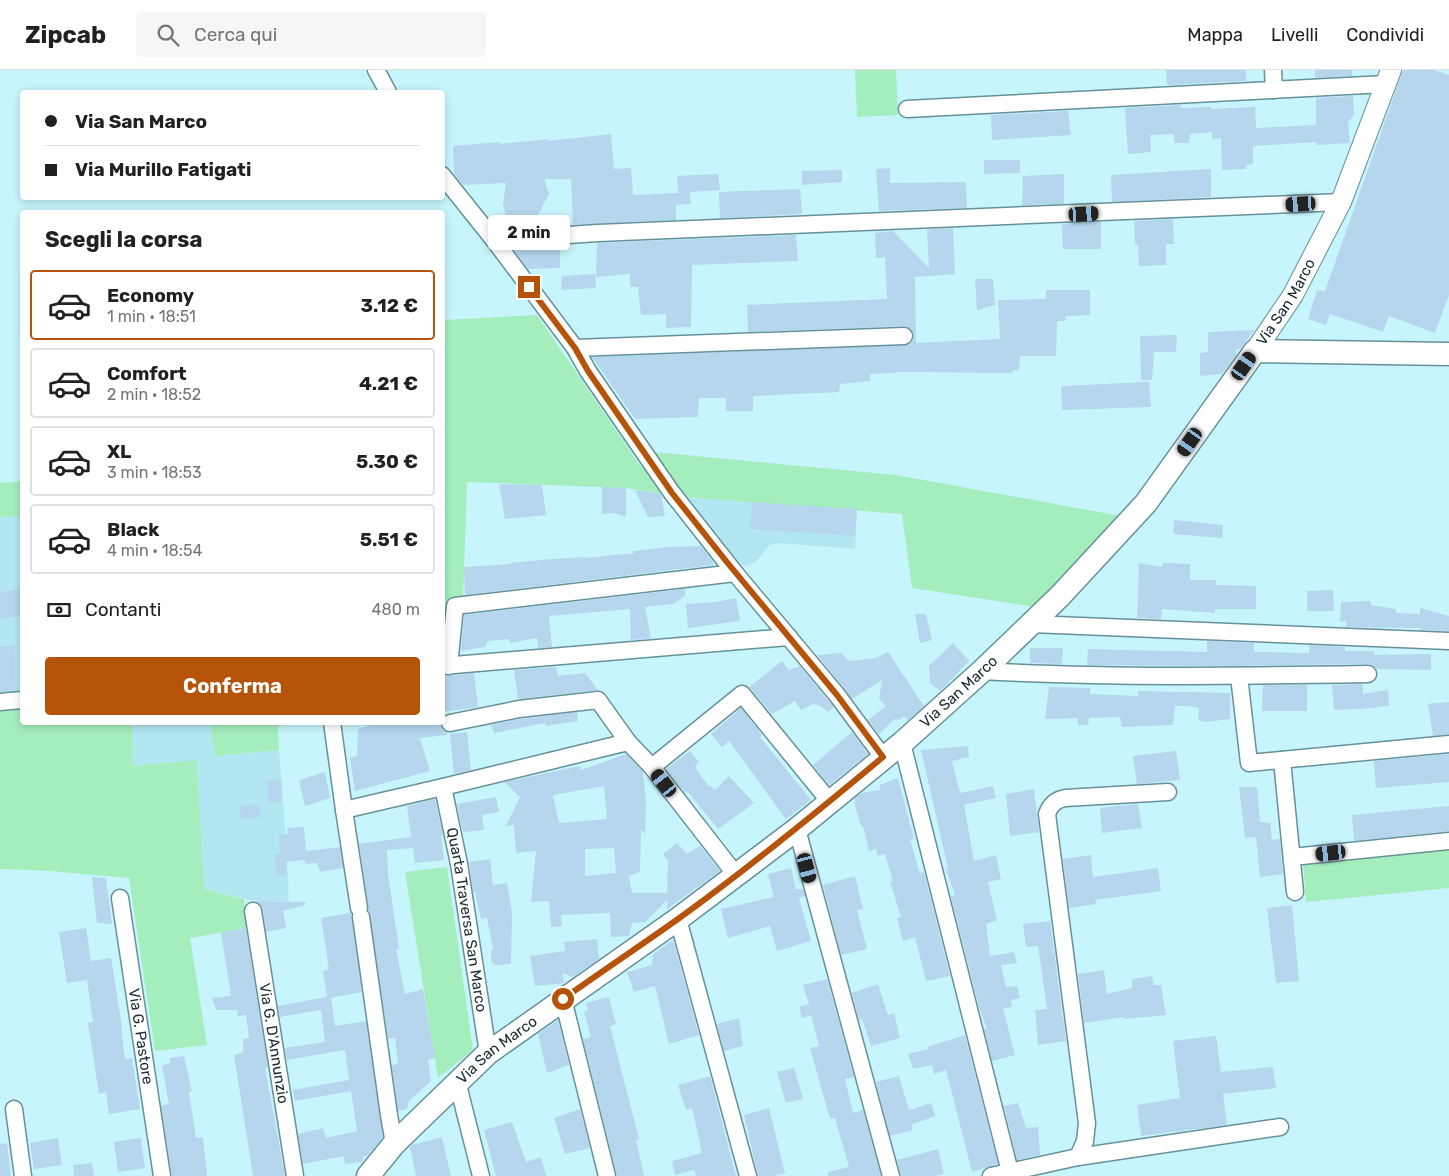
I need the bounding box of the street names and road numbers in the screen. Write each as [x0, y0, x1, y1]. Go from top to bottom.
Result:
street label: Via San Marco [1252, 256, 1319, 349]
street label: Via San Marco [916, 652, 1001, 731]
street label: Quarta Traversa San Marco [443, 826, 491, 1013]
street label: Via G. D'Annunzio [256, 982, 292, 1105]
street label: Via G. Pastore [125, 987, 157, 1086]
street label: Via San Marco [453, 1012, 541, 1087]

